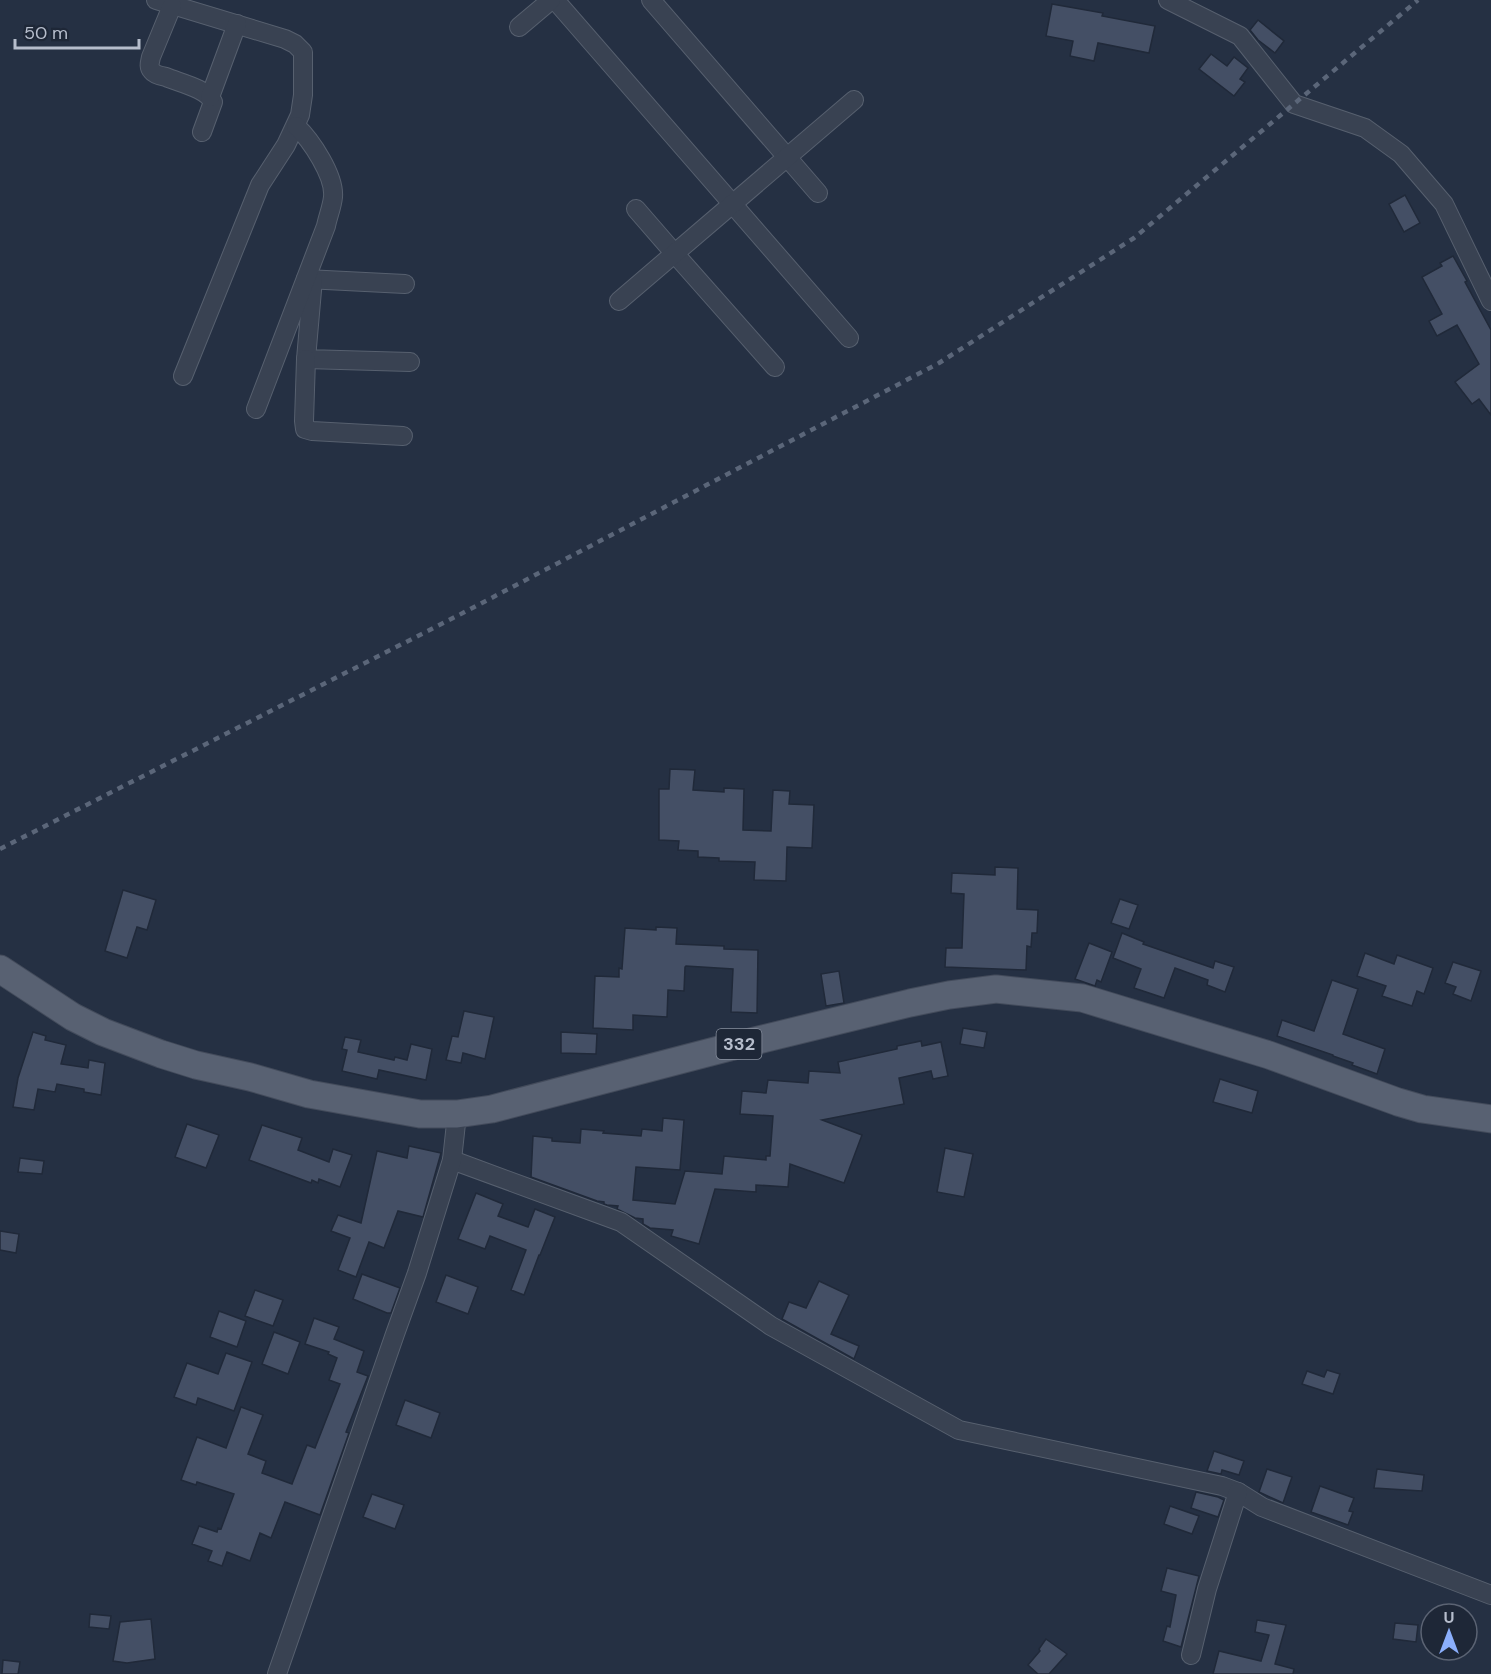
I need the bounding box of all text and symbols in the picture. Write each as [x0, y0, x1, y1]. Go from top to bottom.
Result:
scale bar [15, 12, 140, 50]
text: 50 m [24, 21, 68, 45]
road number: 332 [716, 1029, 762, 1059]
north arrow [1419, 1602, 1479, 1662]
text: U [1444, 1607, 1454, 1628]

